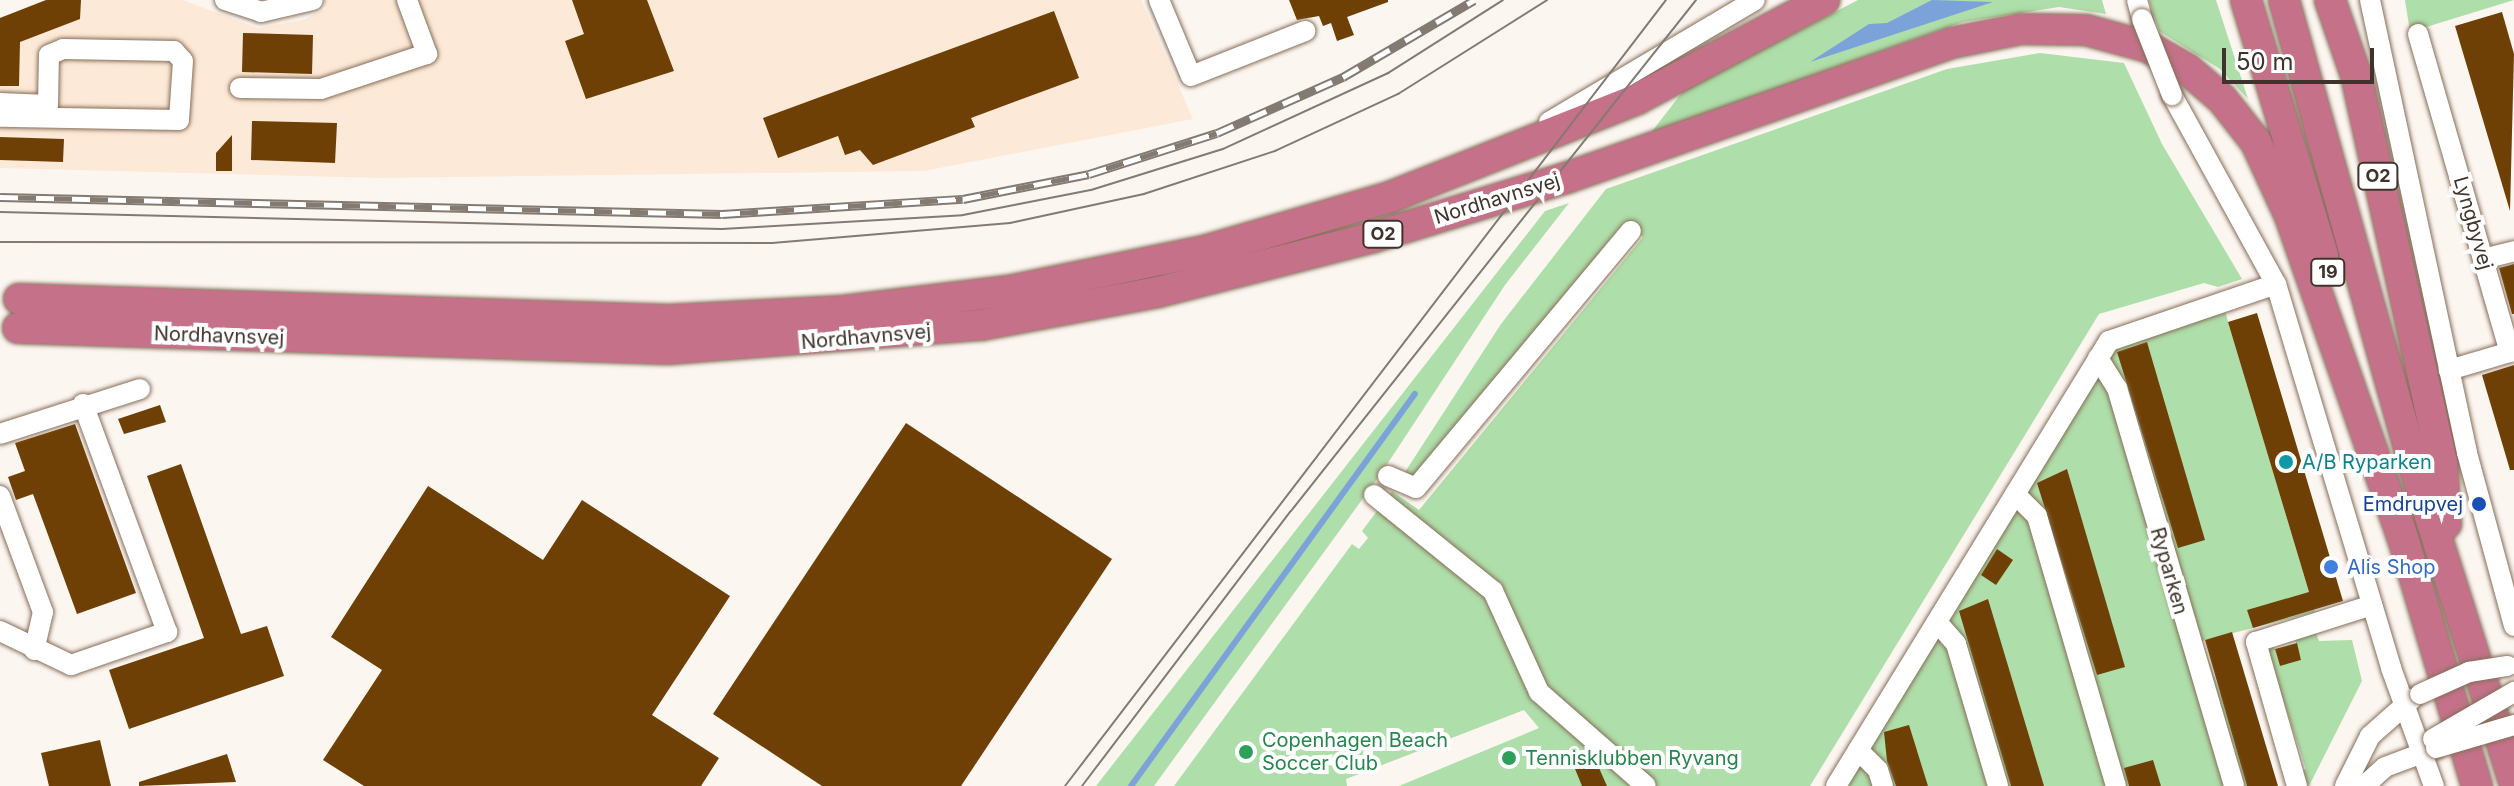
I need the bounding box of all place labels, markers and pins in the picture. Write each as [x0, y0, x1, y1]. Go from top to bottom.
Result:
place label: A/B Ryparken [2302, 450, 2432, 474]
marker: A/B Ryparken [2277, 453, 2295, 471]
place label: Emdrupvej [2363, 492, 2463, 516]
marker: Emdrupvej [2470, 495, 2488, 513]
place label: Alis Shop [2347, 555, 2436, 579]
marker: Alis Shop [2322, 558, 2340, 576]
place label: Copenhagen Beach Soccer Club [1262, 728, 1448, 775]
marker: Copenhagen Beach Soccer Club [1237, 743, 1255, 761]
place label: Tennisklubben Ryvang [1525, 746, 1739, 770]
marker: Tennisklubben Ryvang [1500, 749, 1518, 767]

